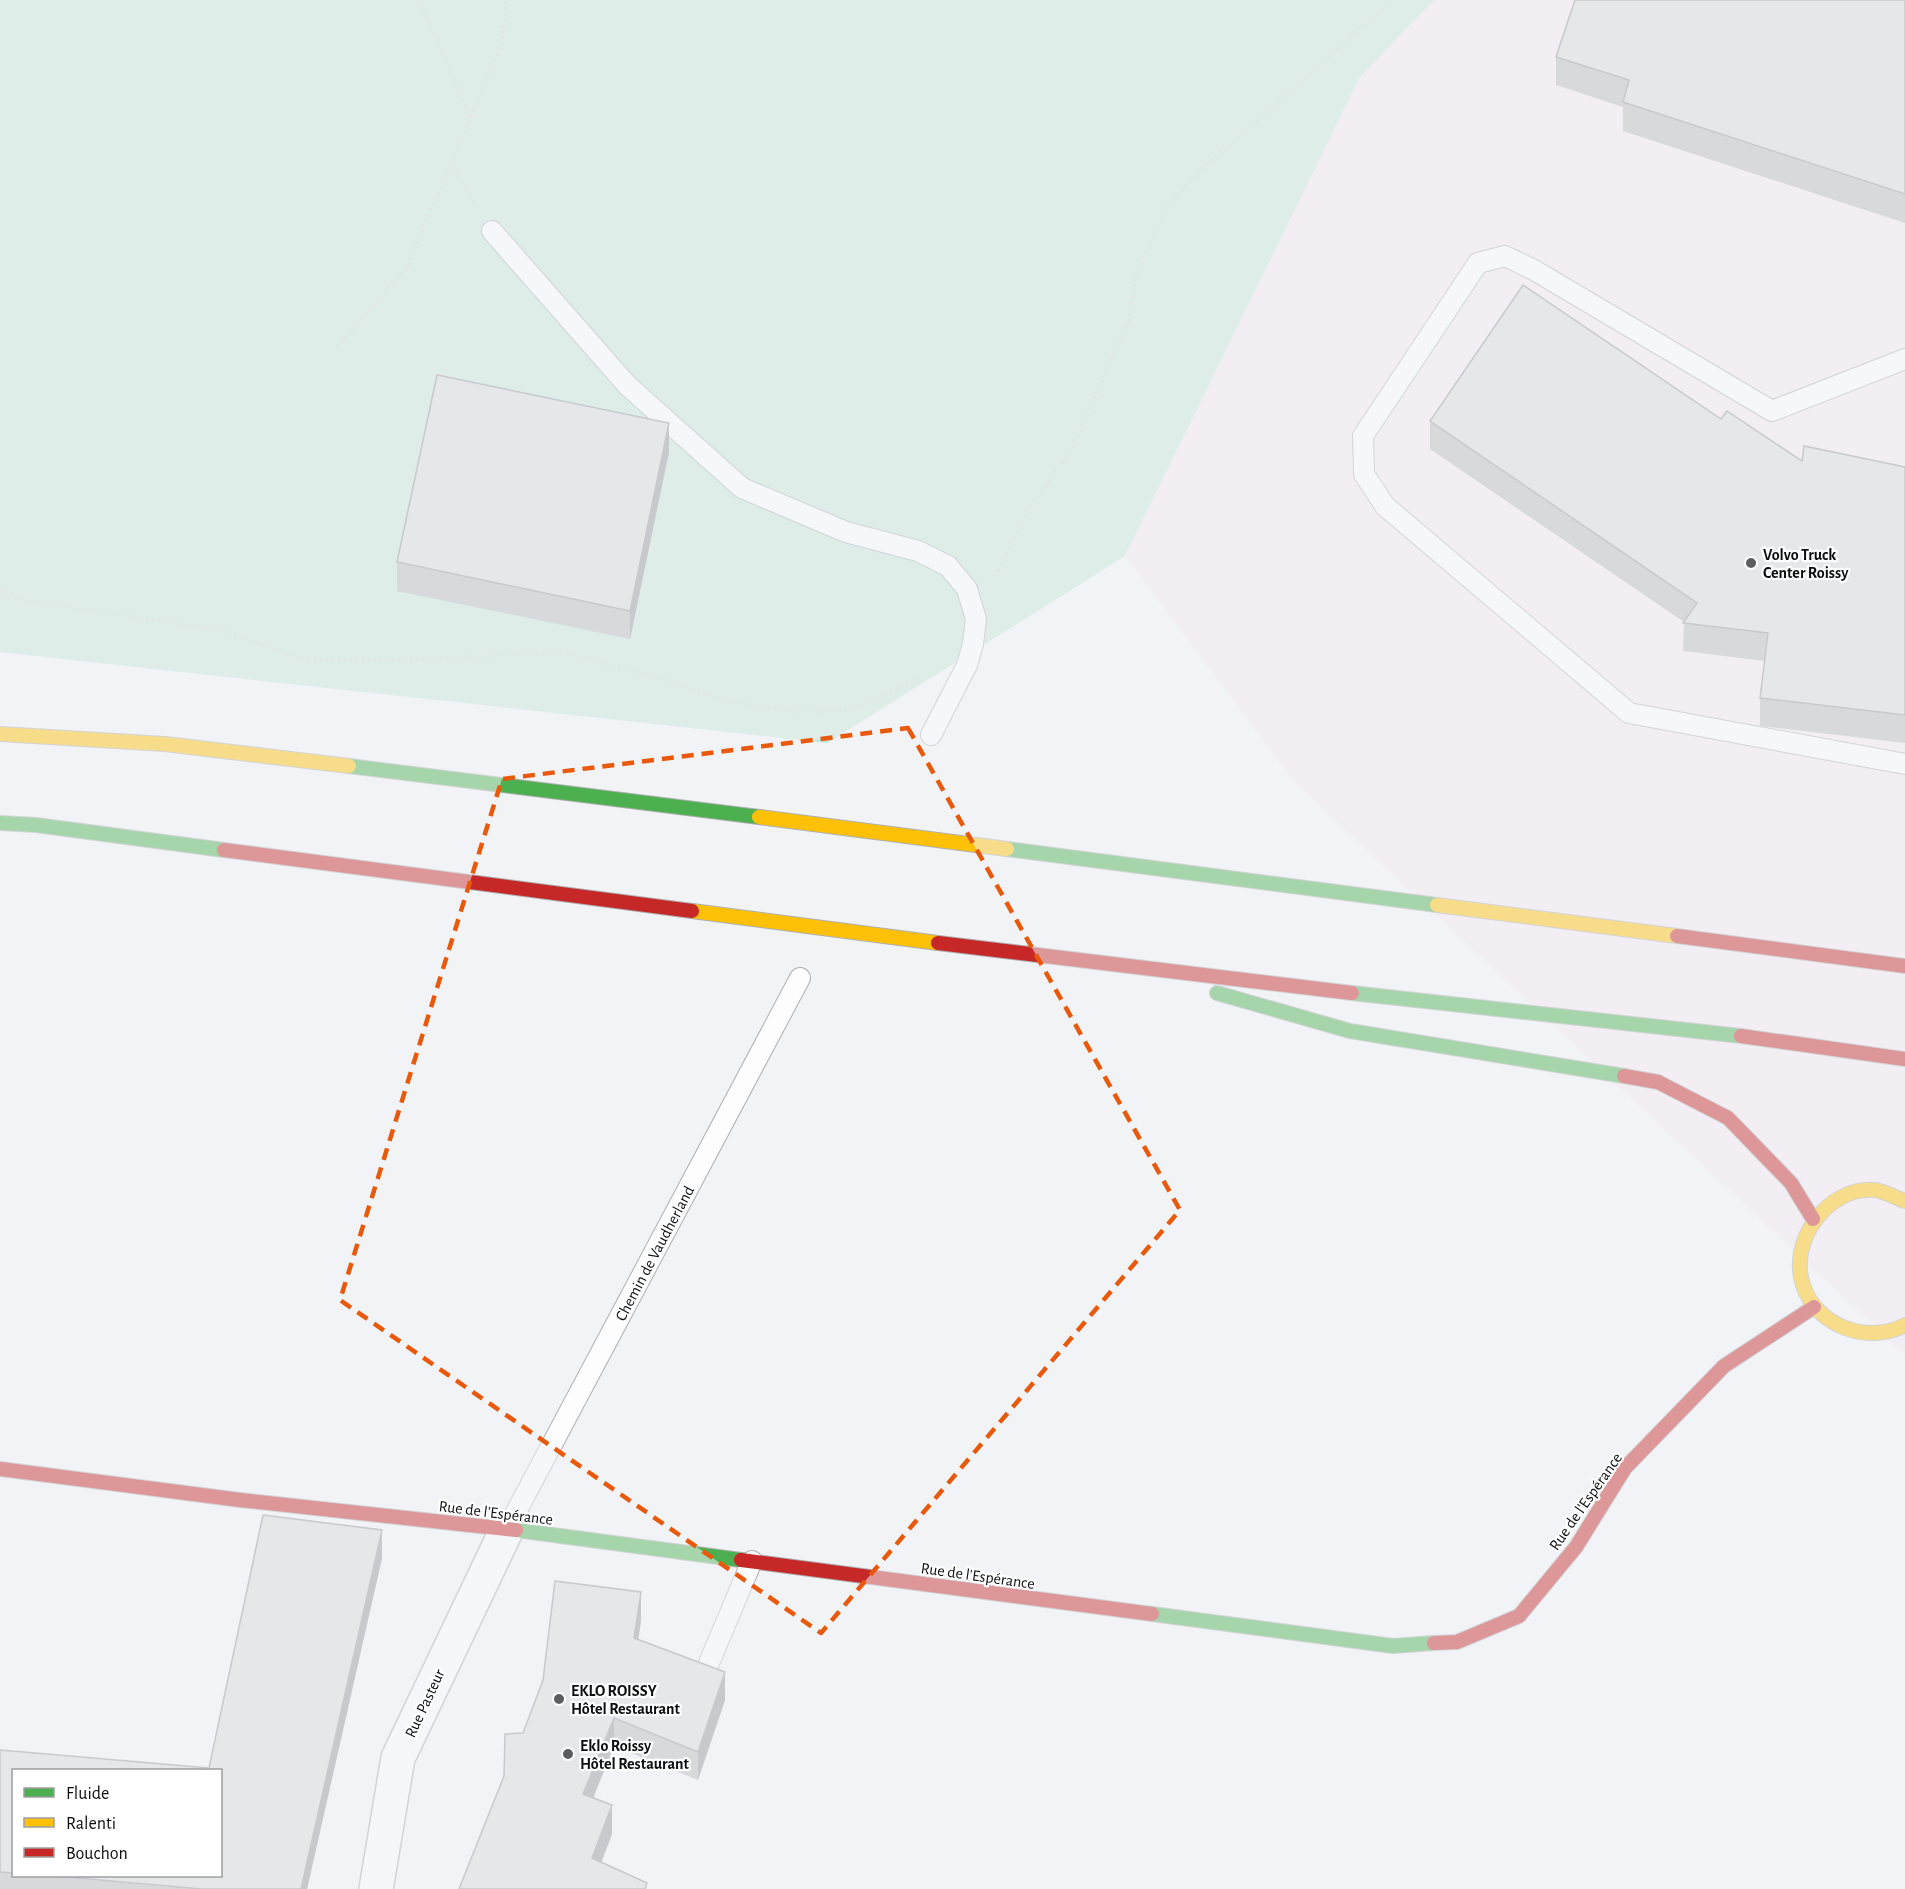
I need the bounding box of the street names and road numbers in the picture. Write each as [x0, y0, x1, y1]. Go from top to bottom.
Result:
street label: Chemin de Vaudherland [612, 1183, 697, 1324]
street label: Rue de l'Espérance [1546, 1450, 1625, 1553]
street label: Rue de l'Espérance [438, 1498, 554, 1528]
street label: Rue de l'Espérance [920, 1560, 1036, 1592]
street label: Rue Pasteur [402, 1666, 448, 1740]

